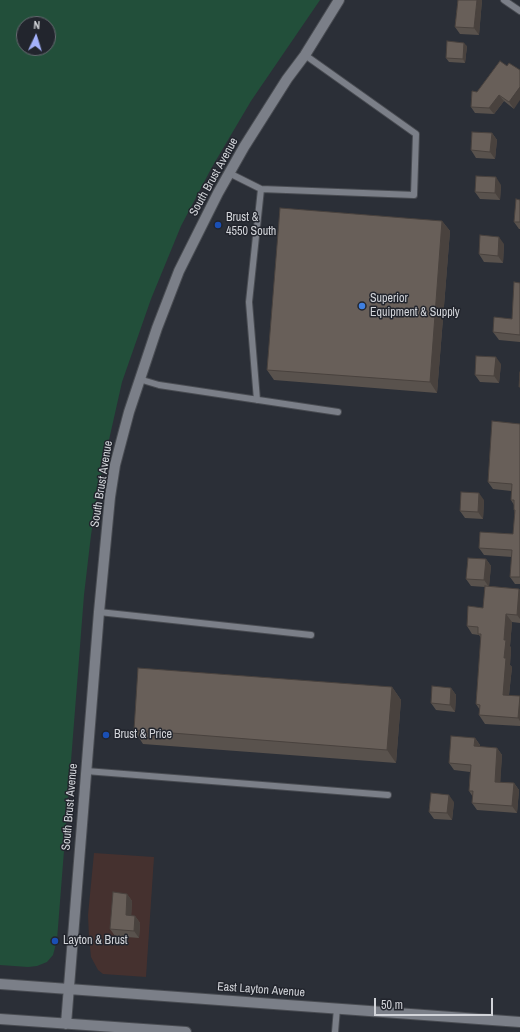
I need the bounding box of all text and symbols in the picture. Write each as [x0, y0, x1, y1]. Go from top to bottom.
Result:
north arrow [16, 16, 56, 56]
text: N [33, 18, 40, 32]
street label: South Brust Avenue [187, 135, 241, 219]
place label: Brust & 4550 South [226, 211, 276, 239]
marker: Brust & 4550 South [213, 220, 223, 230]
place label: Superior Equipment & Supply [370, 292, 460, 320]
marker: Superior Equipment & Supply [357, 301, 367, 311]
street label: South Brust Avenue [88, 440, 116, 528]
place label: Brust & Price [114, 728, 172, 742]
marker: Brust & Price [101, 730, 111, 740]
street label: South Brust Avenue [59, 763, 81, 851]
place label: Layton & Brust [63, 934, 128, 948]
marker: Layton & Brust [50, 936, 60, 946]
street label: East Layton Avenue [217, 980, 305, 1000]
scale bar [376, 990, 495, 1016]
text: 50 m [381, 997, 403, 1013]

